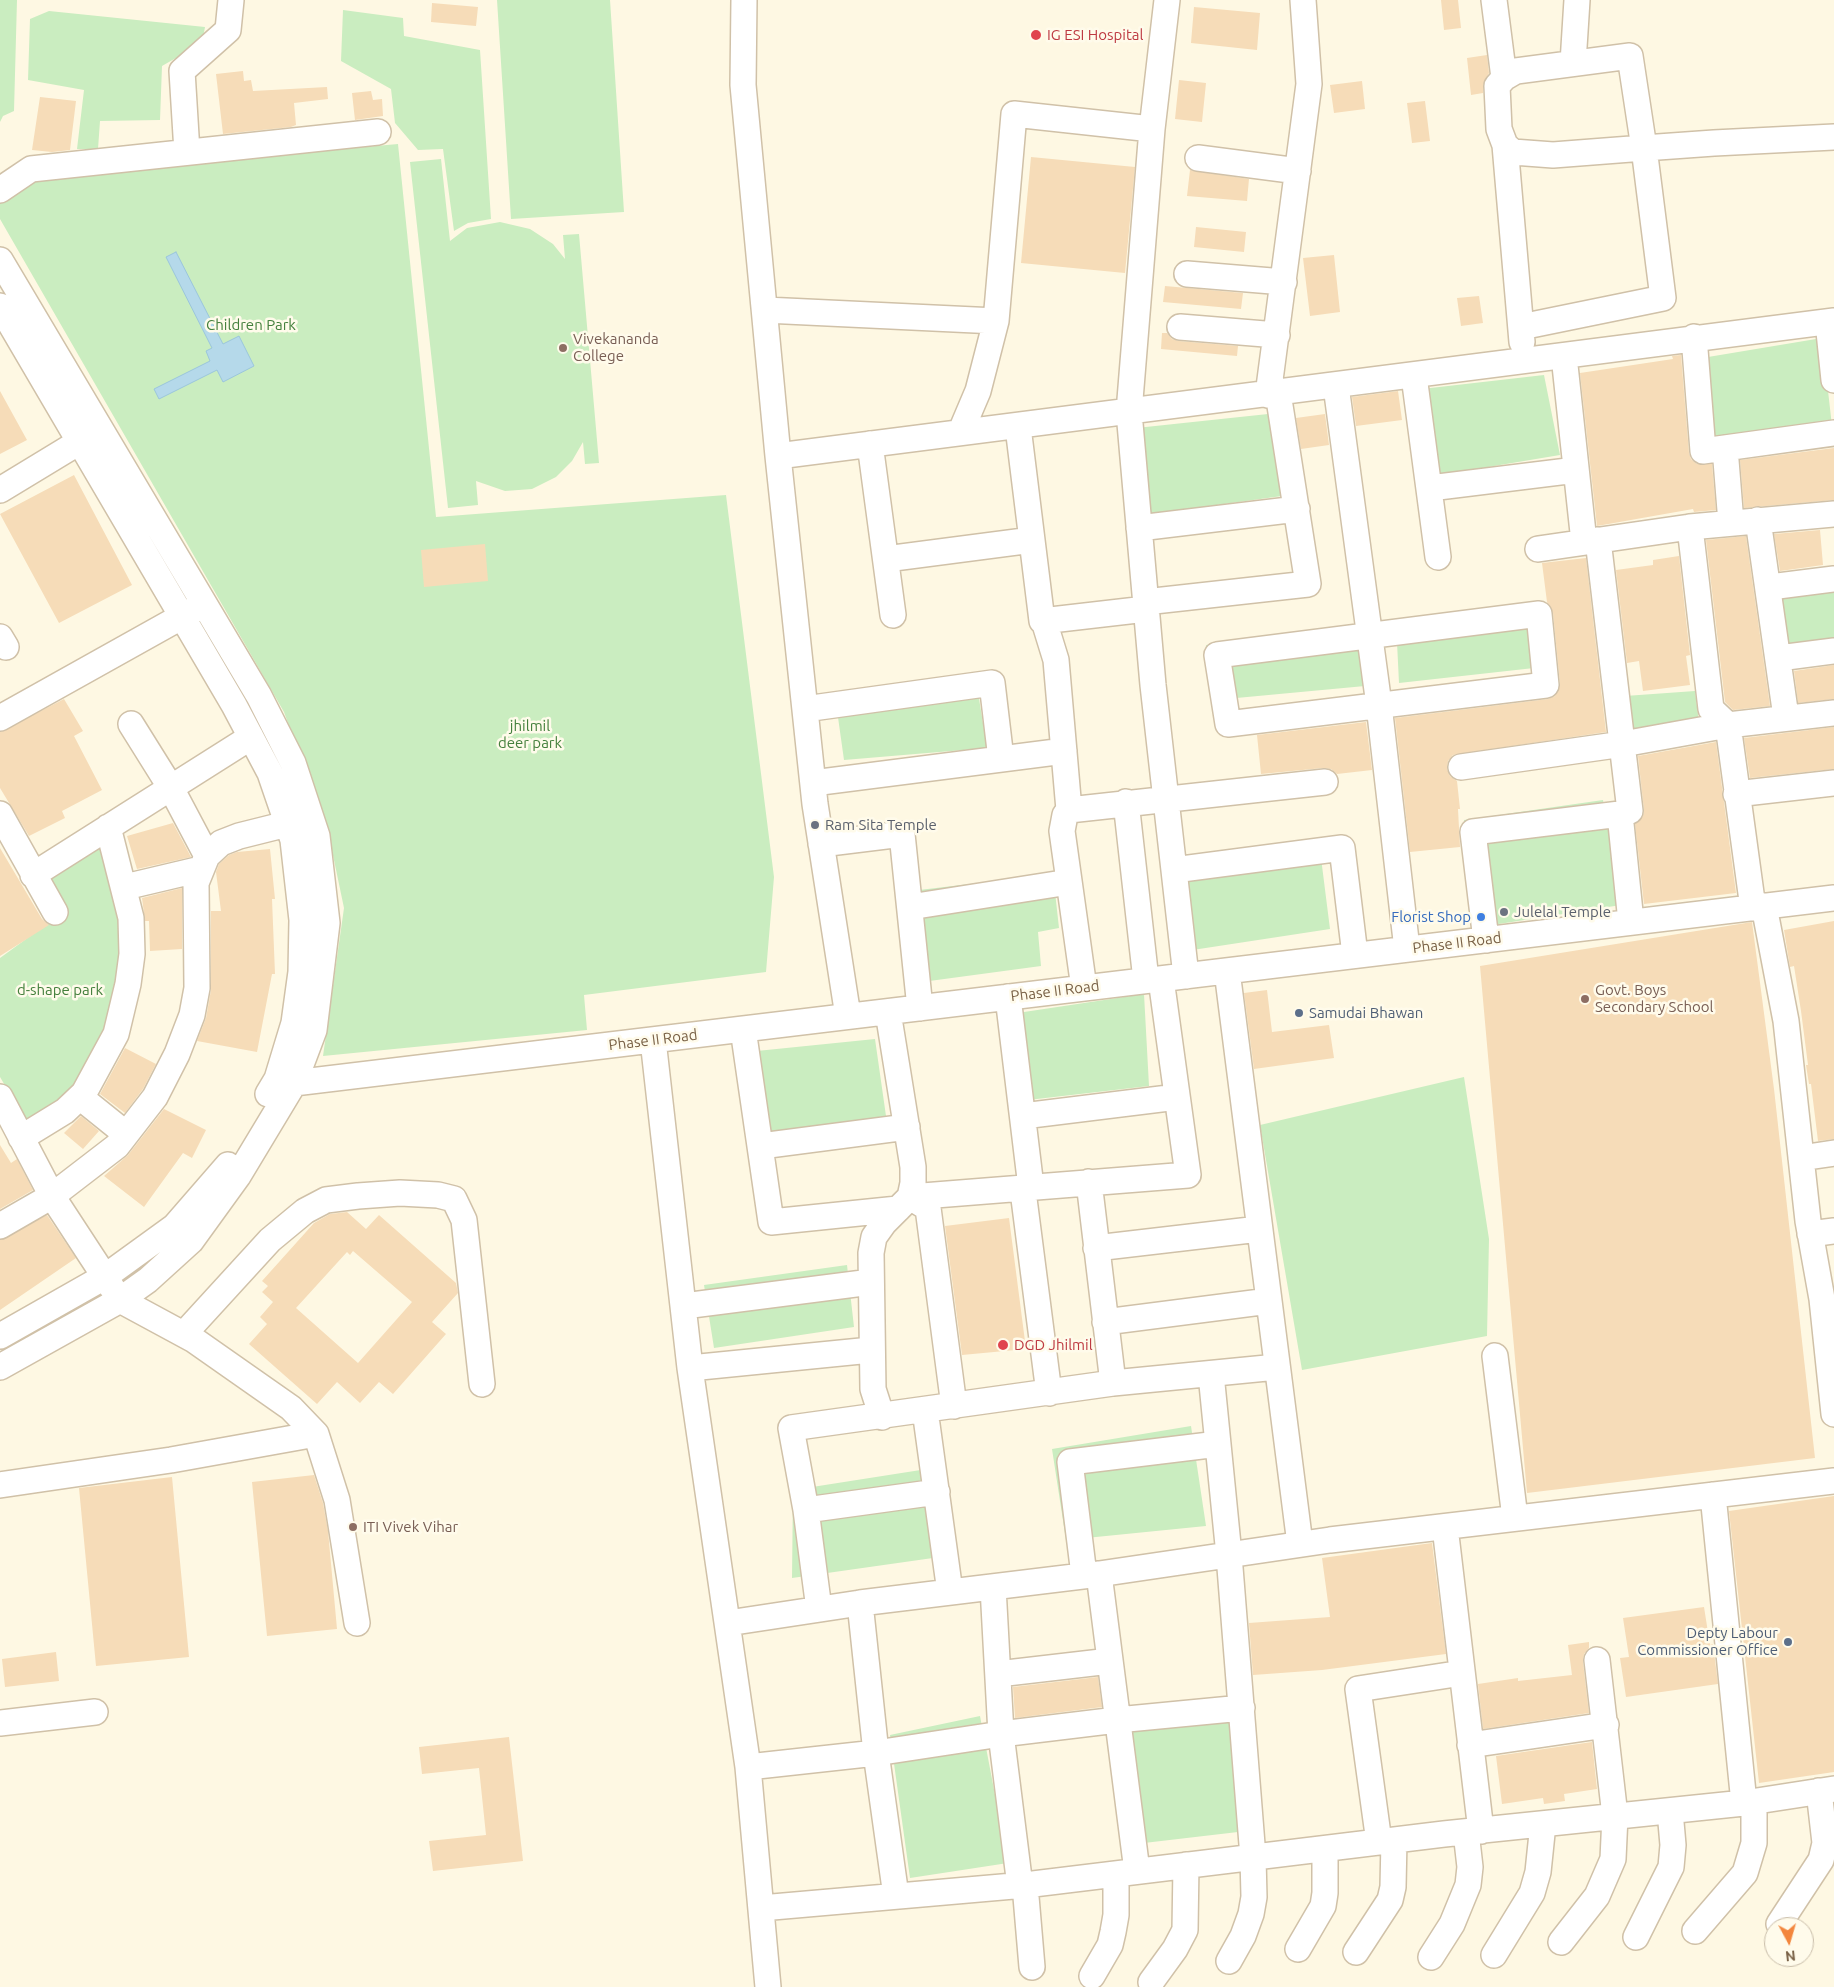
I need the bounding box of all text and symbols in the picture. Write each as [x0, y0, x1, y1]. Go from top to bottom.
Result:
place label: IG ESI Hospital [1047, 26, 1143, 44]
marker: IG ESI Hospital [1029, 28, 1043, 42]
park label: Children Park [206, 316, 296, 334]
place label: Vivekananda College [573, 330, 659, 365]
marker: Vivekananda College [557, 342, 569, 354]
park label: jhilmil deer park [498, 717, 562, 752]
place label: Ram Sita Temple [825, 816, 937, 834]
marker: Ram Sita Temple [809, 819, 821, 831]
place label: Julelal Temple [1514, 903, 1611, 921]
marker: Julelal Temple [1498, 906, 1510, 918]
place label: Florist Shop [1391, 908, 1471, 926]
marker: Florist Shop [1475, 911, 1487, 923]
street label: Phase II Road [1412, 929, 1502, 957]
street label: Phase II Road [1010, 977, 1100, 1005]
park label: d-shape park [17, 981, 103, 999]
place label: Govt. Boys Secondary School [1595, 981, 1713, 1016]
marker: Govt. Boys Secondary School [1579, 993, 1591, 1005]
place label: Samudai Bhawan [1309, 1004, 1423, 1022]
marker: Samudai Bhawan [1293, 1007, 1305, 1019]
street label: Phase II Road [608, 1026, 698, 1054]
place label: DGD Jhilmil [1014, 1336, 1093, 1354]
marker: DGD Jhilmil [996, 1338, 1010, 1352]
place label: ITI Vivek Vihar [363, 1518, 458, 1536]
marker: ITI Vivek Vihar [347, 1521, 359, 1533]
place label: Depty Labour Commissioner Office [1637, 1624, 1778, 1659]
marker: Depty Labour Commissioner Office [1782, 1636, 1794, 1648]
north arrow [1764, 1917, 1814, 1967]
text: N [1784, 1947, 1797, 1964]

